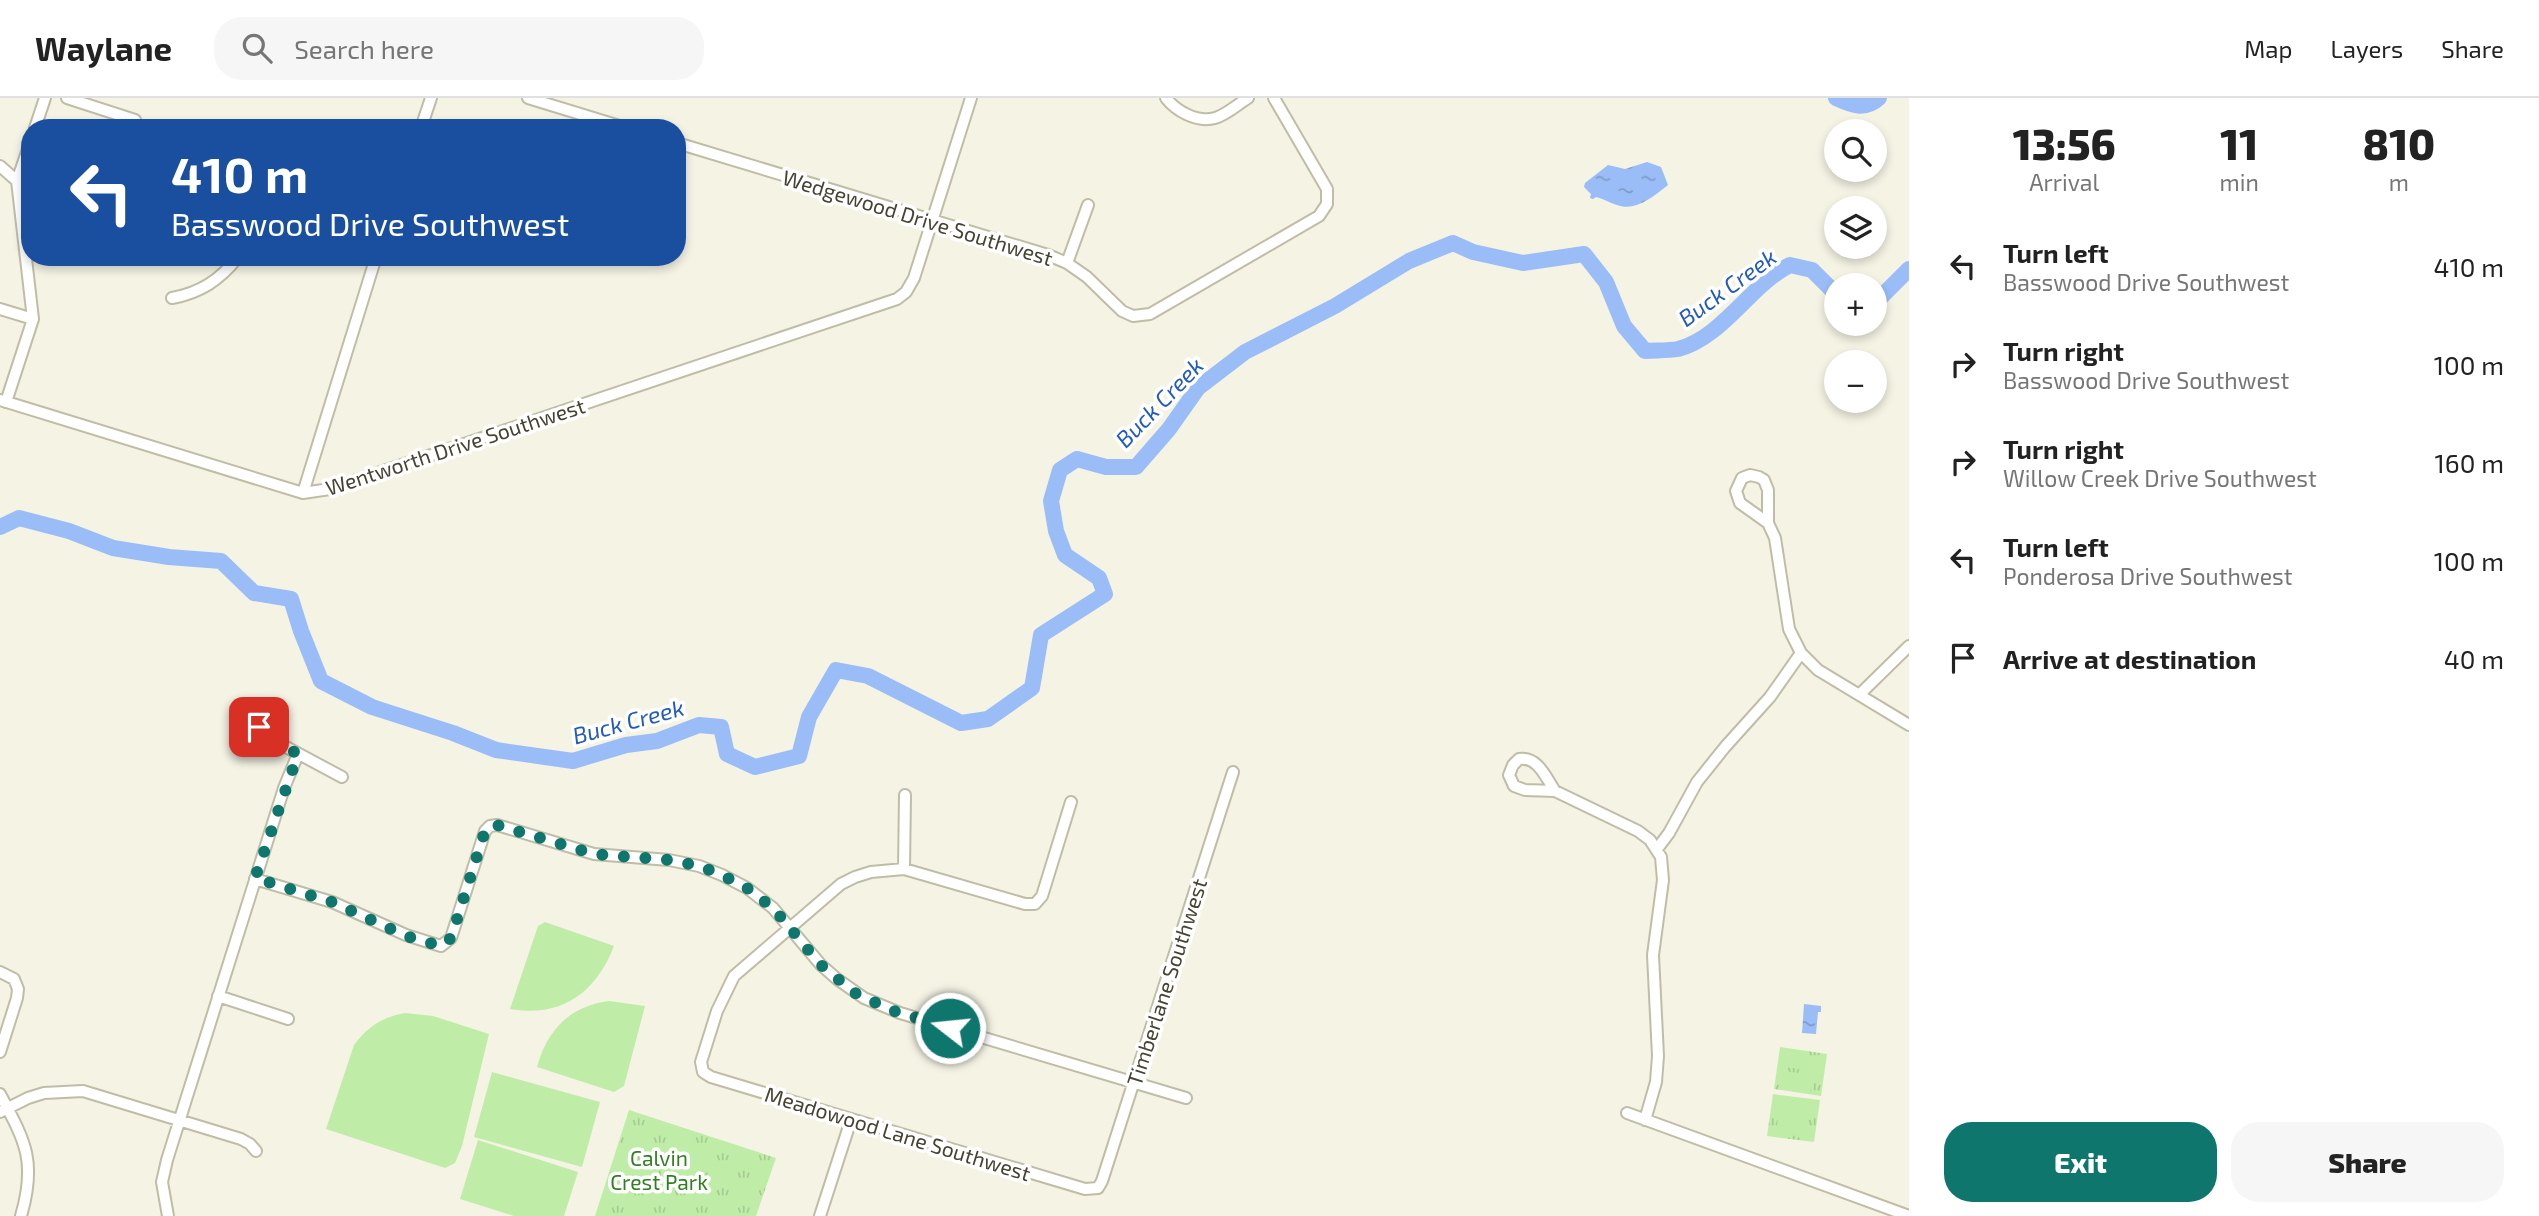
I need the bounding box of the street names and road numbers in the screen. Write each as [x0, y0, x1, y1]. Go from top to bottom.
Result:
street label: Wedgewood Drive Southwest [780, 164, 1056, 270]
street label: Wentworth Drive Southwest [322, 392, 588, 500]
street label: Timberlane Southwest [1121, 875, 1211, 1089]
street label: Meadowood Lane Southwest [762, 1081, 1034, 1185]

